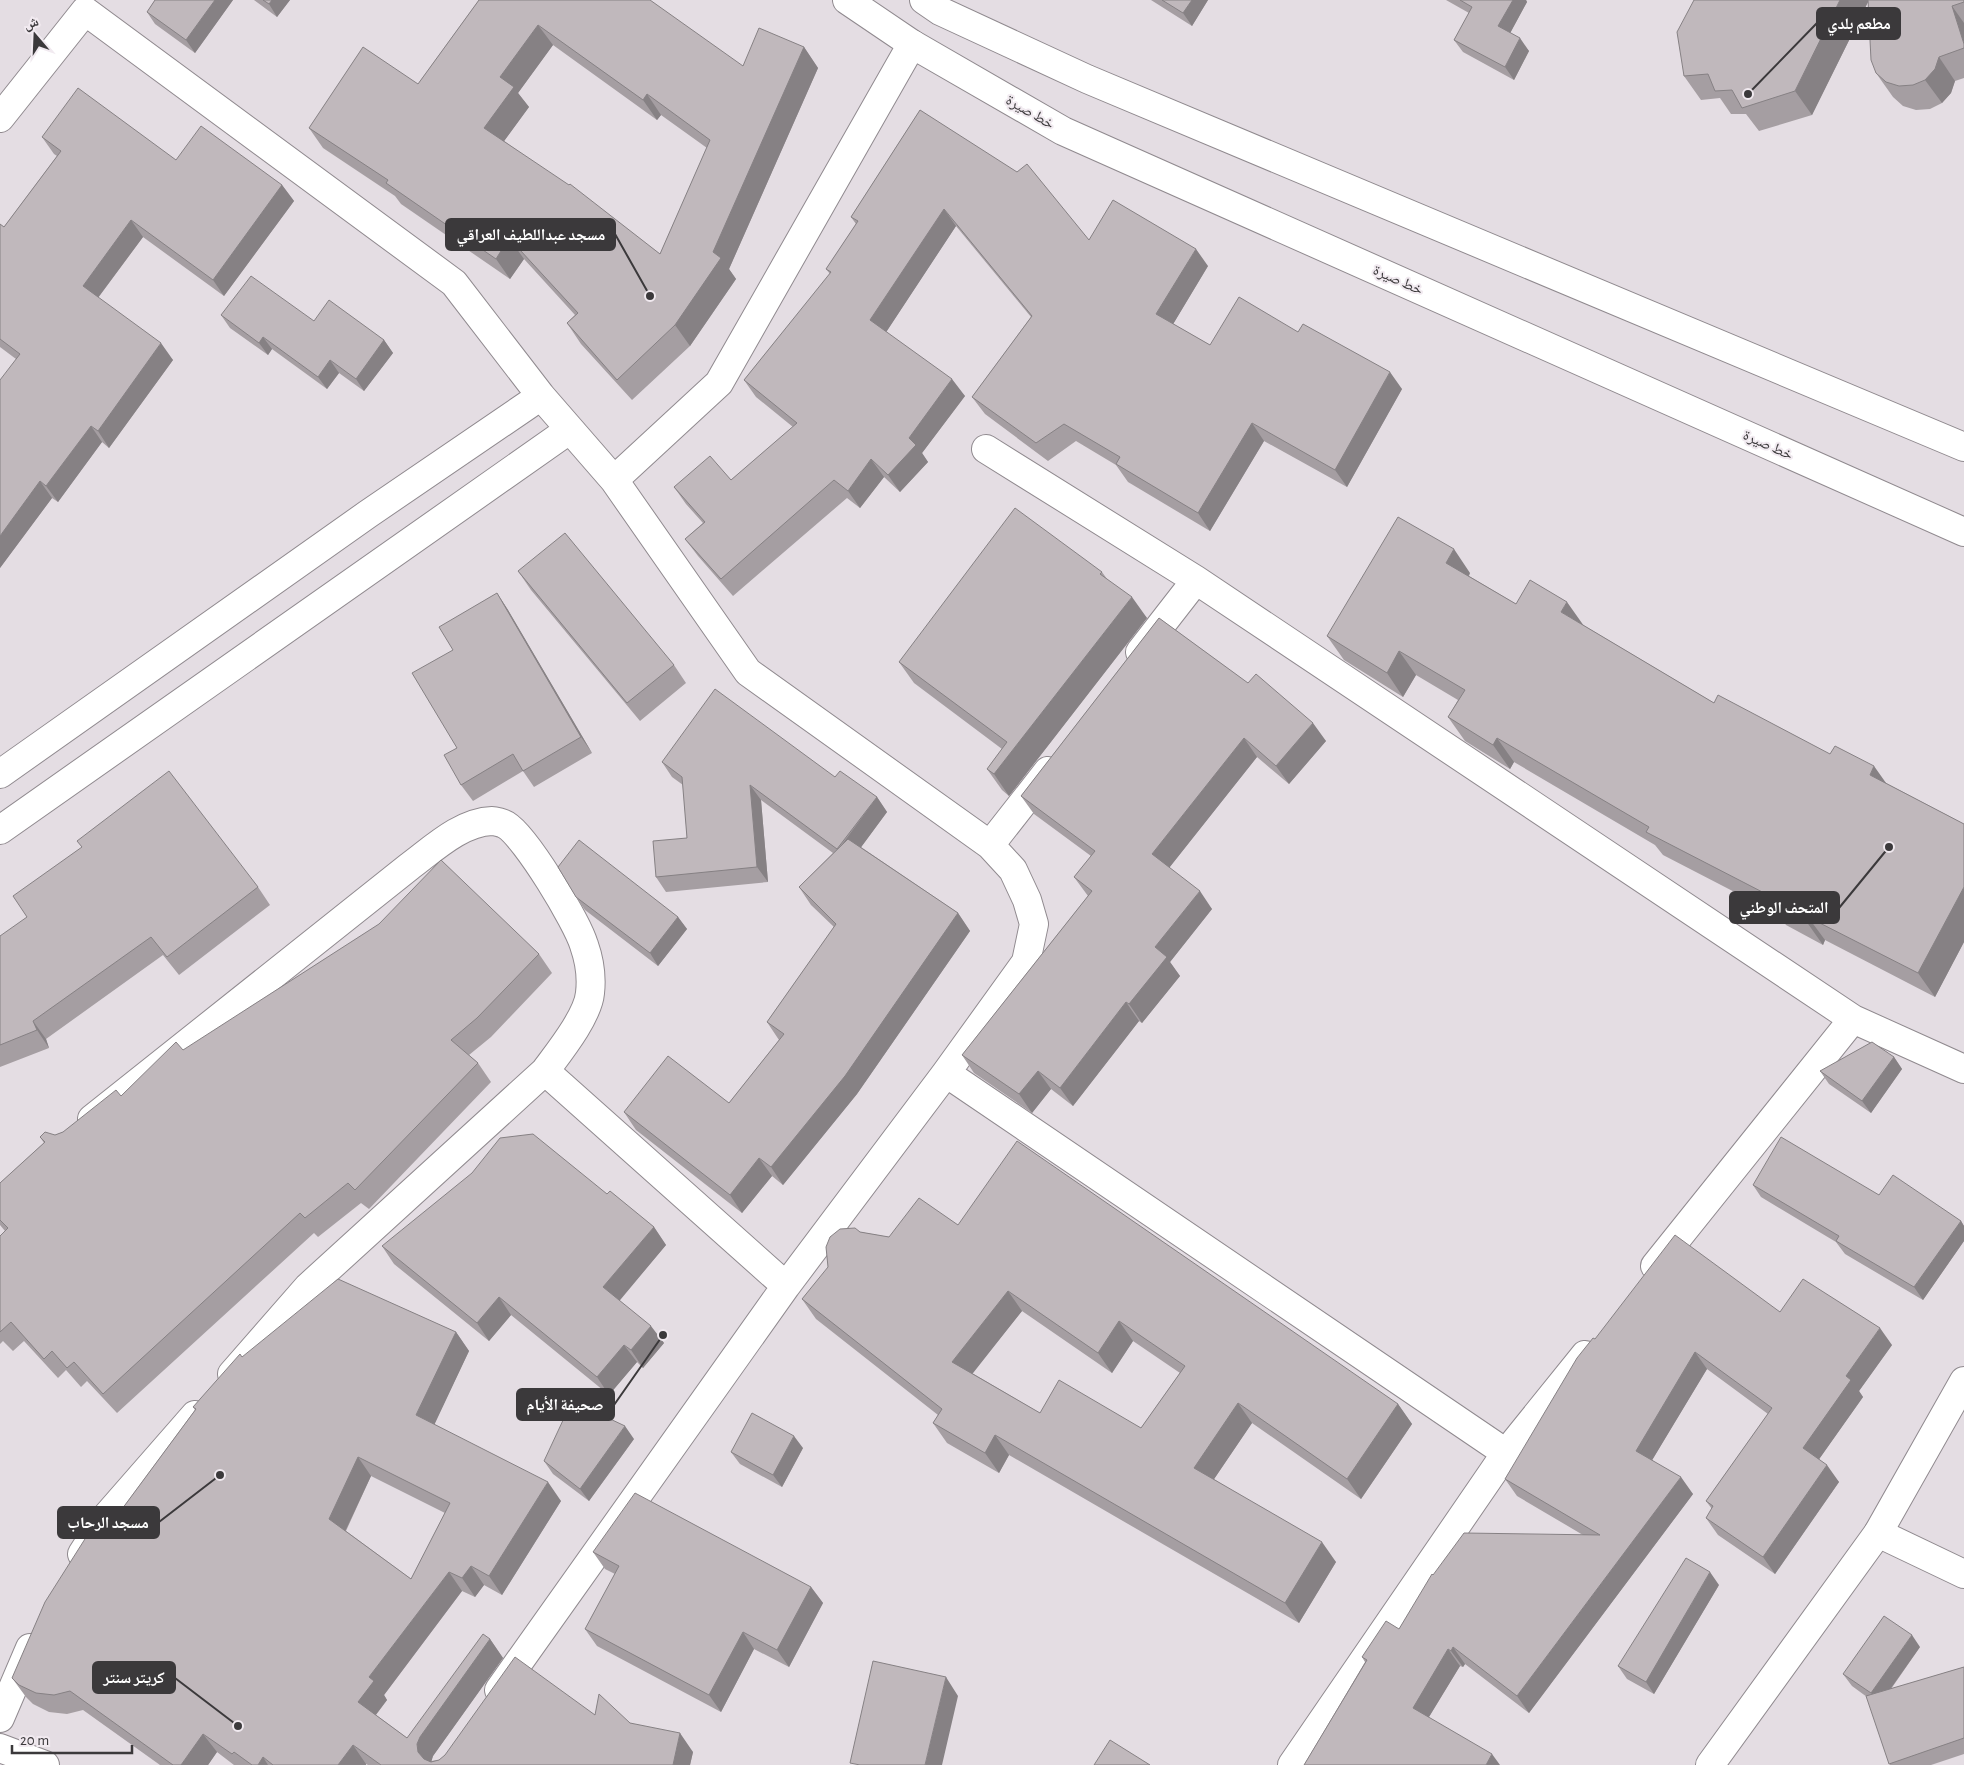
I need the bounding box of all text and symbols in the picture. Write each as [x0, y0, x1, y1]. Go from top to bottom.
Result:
callout: مطعم بلدي [1817, 8, 1900, 39]
north arrow [10, 10, 60, 60]
text: ش [22, 15, 41, 34]
text: مطعم بلدي [1827, 16, 1891, 36]
street label: خط صيرة [1003, 92, 1057, 133]
callout: مسجد عبداللطيف العراقي [446, 219, 615, 250]
text: مسجد عبداللطيف العراقي [457, 227, 605, 247]
street label: خط صيرة [1370, 262, 1426, 299]
street label: خط صيرة [1740, 427, 1796, 464]
callout: المتحف الوطني [1730, 892, 1839, 923]
text: المتحف الوطني [1739, 900, 1829, 920]
callout: صحيفة الأيام [517, 1389, 614, 1420]
text: صحيفة الأيام [527, 1396, 603, 1416]
callout: مسجد الرحاب [58, 1507, 159, 1538]
text: مسجد الرحاب [67, 1515, 149, 1532]
callout: كريتر سنتر [93, 1662, 175, 1693]
text: كريتر سنتر [102, 1670, 165, 1686]
scale bar [12, 1722, 132, 1754]
text: 20 m [20, 1733, 49, 1748]

